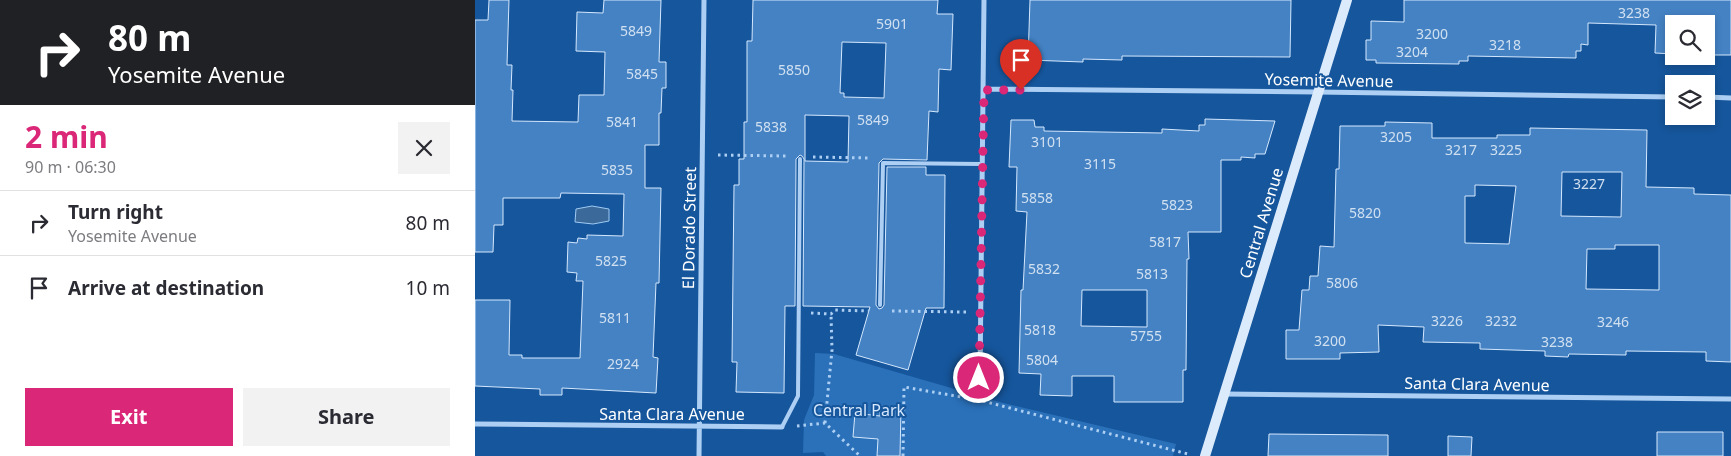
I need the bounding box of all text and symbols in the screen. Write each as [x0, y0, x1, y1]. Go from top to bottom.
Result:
house number: 3238 [1618, 3, 1650, 22]
text: 80 m [108, 14, 191, 61]
house number: 5901 [876, 14, 908, 33]
map controls [1665, 15, 1715, 125]
button: search [1665, 15, 1715, 65]
icon: right [25, 20, 90, 85]
house number: 5849 [620, 21, 652, 40]
house number: 3200 [1416, 24, 1448, 43]
house number: 3218 [1489, 35, 1521, 54]
pin [1000, 39, 1042, 90]
house number: 3204 [1396, 42, 1428, 61]
icon: arrive [1007, 46, 1035, 74]
text: Yosemite Avenue [108, 59, 285, 89]
house number: 5850 [778, 60, 810, 79]
house number: 5845 [626, 64, 658, 83]
street label: Yosemite Avenue [1264, 68, 1394, 92]
button: layers [1665, 75, 1715, 125]
house number: 5849 [857, 110, 889, 129]
house number: 5841 [606, 112, 638, 131]
text: 2 min [25, 116, 108, 157]
house number: 5838 [755, 117, 787, 136]
button: close [398, 122, 450, 174]
house number: 3205 [1380, 127, 1412, 146]
house number: 3101 [1031, 132, 1063, 151]
house number: 3217 [1445, 140, 1477, 159]
house number: 3225 [1490, 140, 1522, 159]
house number: 3115 [1084, 154, 1116, 173]
text: 90 m · 06:30 [25, 156, 116, 178]
house number: 5835 [601, 160, 633, 179]
street label: Central Avenue [1234, 165, 1288, 281]
street label: El Dorado Street [677, 167, 701, 289]
house number: 3227 [1573, 174, 1605, 193]
house number: 5858 [1021, 188, 1053, 207]
house number: 5823 [1161, 195, 1193, 214]
text: Turn right [68, 199, 163, 225]
house number: 5820 [1349, 203, 1381, 222]
icon: right [25, 209, 53, 237]
text: 80 m [406, 210, 450, 236]
text: Yosemite Avenue [68, 225, 197, 247]
house number: 5817 [1149, 232, 1181, 251]
house number: 5825 [595, 251, 627, 270]
house number: 5832 [1028, 259, 1060, 278]
house number: 5813 [1136, 264, 1168, 283]
house number: 5806 [1326, 273, 1358, 292]
icon: arrive [25, 274, 53, 302]
text: Arrive at destination [68, 275, 264, 301]
text: 10 m [406, 275, 450, 301]
house number: 5811 [599, 308, 631, 327]
house number: 3226 [1431, 311, 1463, 330]
house number: 3232 [1485, 311, 1517, 330]
house number: 3246 [1597, 312, 1629, 331]
house number: 5818 [1024, 320, 1056, 339]
house number: 5755 [1130, 326, 1162, 345]
house number: 3200 [1314, 331, 1346, 350]
house number: 3238 [1541, 332, 1573, 351]
house number: 5804 [1026, 350, 1058, 369]
position arrow [952, 351, 1004, 403]
house number: 2924 [607, 354, 639, 373]
street label: Santa Clara Avenue [1404, 372, 1550, 396]
button: Exit [25, 388, 233, 446]
button: Share [243, 388, 450, 446]
park label: Central Park [813, 399, 906, 421]
street label: Santa Clara Avenue [599, 403, 745, 425]

